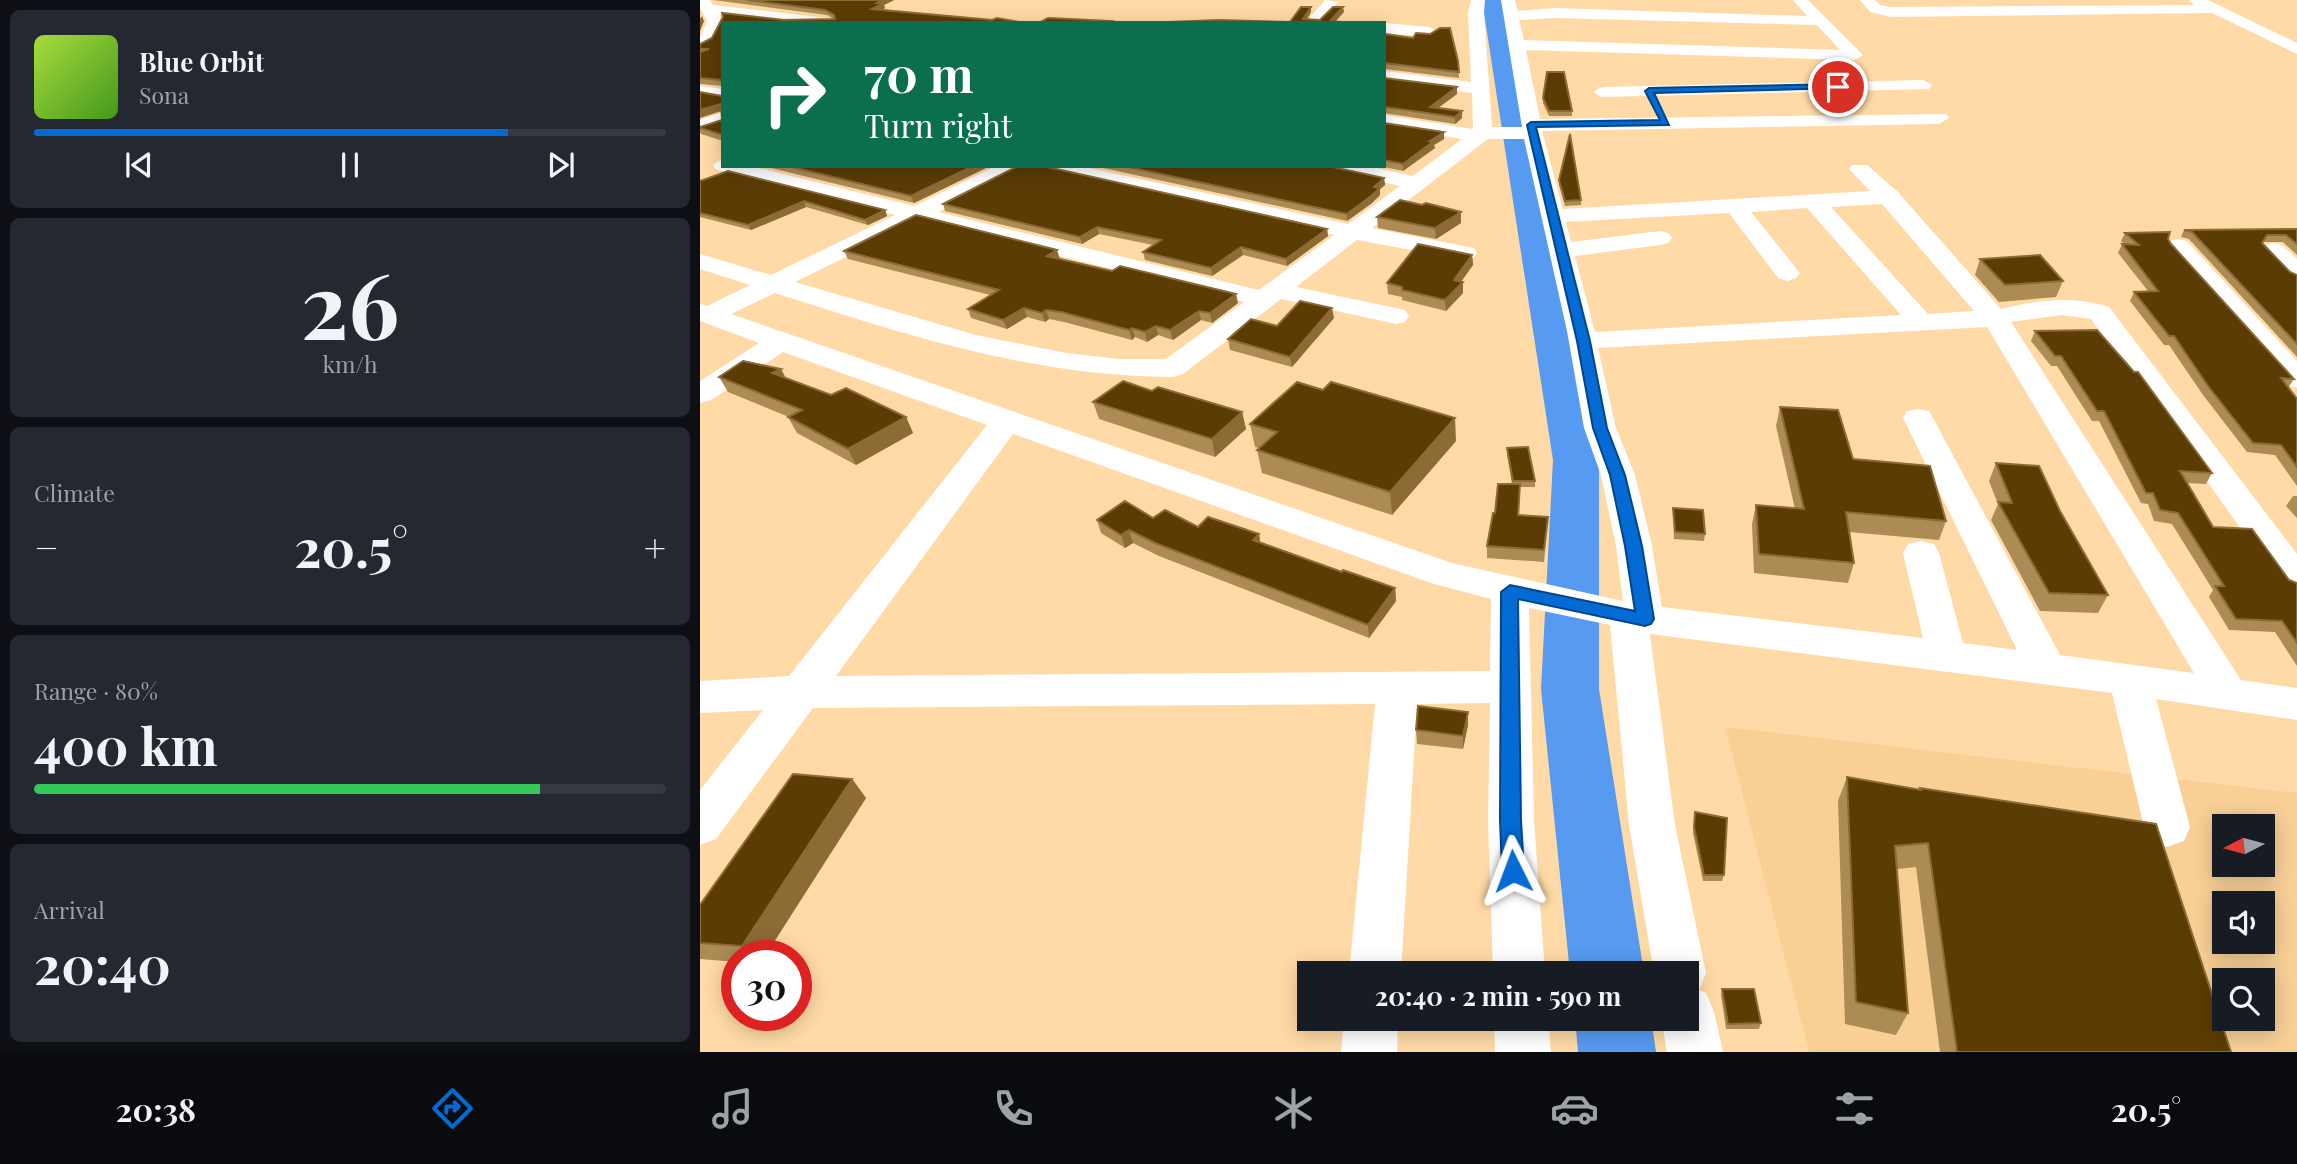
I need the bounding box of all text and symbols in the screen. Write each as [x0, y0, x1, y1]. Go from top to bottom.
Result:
text: 70 m [864, 40, 974, 105]
text: Blue Orbit [139, 44, 264, 79]
icon: right [749, 49, 840, 140]
pin [1808, 57, 1868, 117]
icon: arrive [1819, 68, 1857, 106]
text: Sona [139, 79, 189, 110]
text: Turn right [864, 103, 1012, 146]
icon: previous [120, 146, 158, 184]
icon: pause [331, 146, 369, 184]
icon: next [542, 146, 580, 184]
text: 26 [301, 242, 399, 363]
text: km/h [322, 348, 378, 379]
text: Climate [34, 477, 115, 508]
text: 20.5° [294, 512, 408, 581]
text: − [34, 521, 59, 572]
text: + [644, 521, 666, 572]
text: Range · 80% [34, 675, 158, 706]
text: 400 km [34, 710, 218, 779]
north arrow [2212, 814, 2275, 877]
map controls [2212, 814, 2275, 1031]
position arrow [1476, 834, 1550, 908]
button: sound [2212, 891, 2275, 954]
text: Arrival [34, 894, 105, 925]
text: 20:40 [34, 929, 171, 998]
speed limit sign: 30 [721, 940, 812, 1031]
button: search [2212, 968, 2275, 1031]
text: 20:40 · 2 min · 590 m [1375, 978, 1621, 1013]
icon: directions [428, 1084, 477, 1133]
icon: music [708, 1084, 757, 1133]
icon: phone [989, 1084, 1038, 1133]
icon: climate [1269, 1084, 1318, 1133]
icon: car [1550, 1084, 1599, 1133]
icon: filters [1830, 1084, 1879, 1133]
text: 20:38 [116, 1087, 196, 1130]
text: 20.5° [2111, 1087, 2181, 1130]

